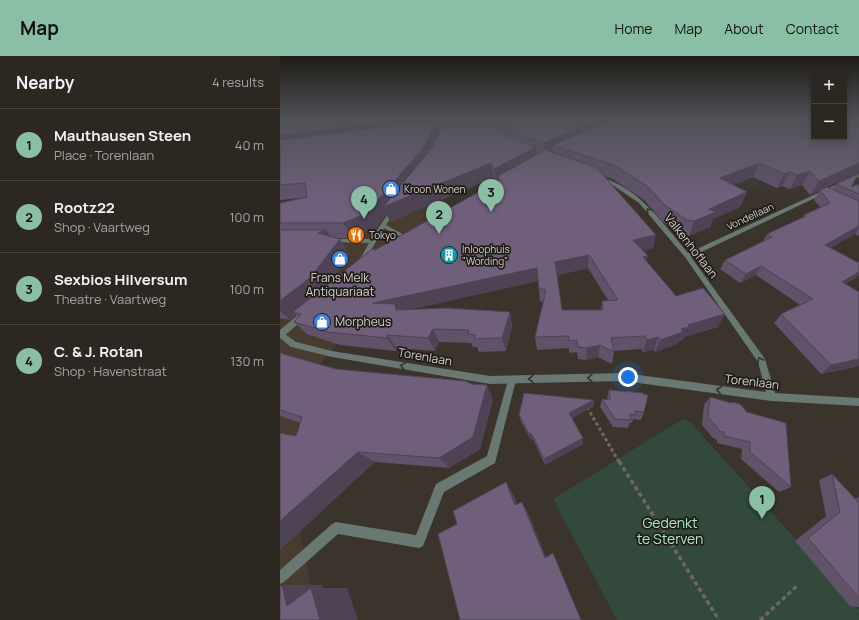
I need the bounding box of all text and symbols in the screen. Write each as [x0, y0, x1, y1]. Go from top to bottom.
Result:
text: Map [20, 15, 59, 41]
text: Home [615, 19, 652, 38]
text: Map [674, 19, 702, 38]
text: About [724, 19, 764, 38]
text: Contact [786, 19, 839, 38]
map controls [811, 68, 847, 140]
button: + [811, 68, 847, 104]
text: Nearby [16, 71, 74, 94]
text: 4 results [212, 73, 264, 91]
button: − [811, 104, 847, 140]
text: Mauthausen Steen [54, 125, 191, 146]
text: 1 [26, 136, 32, 154]
text: 40 m [235, 136, 264, 154]
text: Place · Torenlaan [54, 146, 154, 164]
shop icon: Kroon Wonen [381, 179, 401, 199]
pin: 3 [478, 179, 504, 212]
place label: Kroon Wonen [404, 182, 465, 196]
pin: 4 [351, 186, 377, 219]
text: Rootz22 [54, 197, 115, 218]
street label: Vondellaan [724, 199, 776, 233]
pin: 2 [426, 201, 452, 234]
text: 2 [25, 208, 33, 226]
text: 100 m [229, 208, 264, 226]
one-way arrow [646, 208, 653, 216]
street label: Valkenhoflaan [661, 210, 722, 282]
text: Shop · Vaartweg [54, 218, 150, 236]
restaurant icon: Tokyo [346, 225, 366, 245]
place label: Tokyo [369, 228, 396, 242]
place label: Inloophuis "Wording" [462, 242, 510, 268]
building icon: Inloophuis "Wording" [439, 245, 459, 265]
shop icon: Frans Melk Antiquariaat [330, 249, 350, 269]
text: Sexbios Hilversum [54, 269, 188, 290]
place label: Frans Melk Antiquariaat [306, 269, 374, 300]
text: 3 [25, 280, 33, 298]
text: 100 m [229, 280, 264, 298]
text: Theatre · Vaartweg [54, 290, 166, 308]
shop icon: Morpheus [312, 312, 332, 332]
place label: Morpheus [335, 313, 391, 330]
text: C. & J. Rotan [54, 341, 143, 362]
street label: Torenlaan [397, 343, 454, 370]
text: 4 [25, 352, 33, 370]
text: 130 m [230, 352, 264, 370]
one-way arrow [757, 357, 765, 364]
text: Shop · Havenstraat [54, 362, 167, 380]
one-way arrow [400, 362, 406, 371]
your location [618, 367, 638, 387]
street label: Torenlaan [724, 370, 780, 393]
one-way arrow [587, 374, 593, 382]
one-way arrow [528, 375, 534, 384]
one-way arrow [716, 386, 722, 395]
pin: 1 [749, 486, 775, 519]
park label: Gedenkt te Sterven [637, 513, 703, 548]

